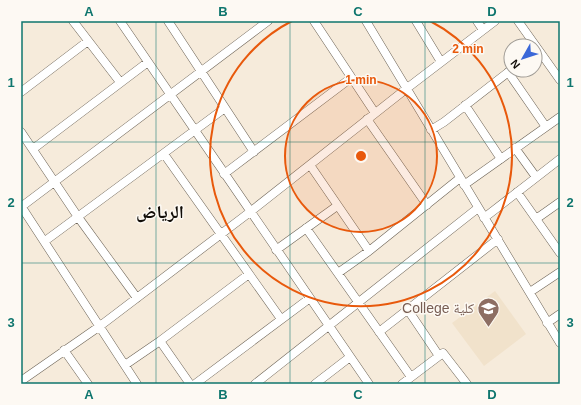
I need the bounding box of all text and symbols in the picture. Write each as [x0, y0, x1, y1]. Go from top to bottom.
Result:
text: A [84, 4, 94, 19]
text: B [218, 4, 228, 19]
text: C [353, 4, 363, 19]
text: D [487, 4, 497, 19]
north arrow [503, 38, 543, 78]
text: 2 min [452, 42, 484, 56]
text: N [508, 57, 522, 71]
text: 1 min [345, 73, 377, 87]
text: 1 [7, 75, 15, 90]
text: 1 [566, 75, 574, 90]
centre of rings [354, 149, 368, 163]
text: 2 [7, 195, 15, 210]
text: 2 [566, 195, 574, 210]
district label: الرياض [136, 202, 184, 223]
school or university icon: College كلية [476, 295, 502, 328]
place label: College كلية [402, 300, 474, 316]
text: 3 [7, 315, 15, 330]
text: 3 [566, 315, 574, 330]
text: A [84, 387, 94, 402]
text: B [218, 387, 228, 402]
text: C [353, 387, 363, 402]
text: D [487, 387, 497, 402]

